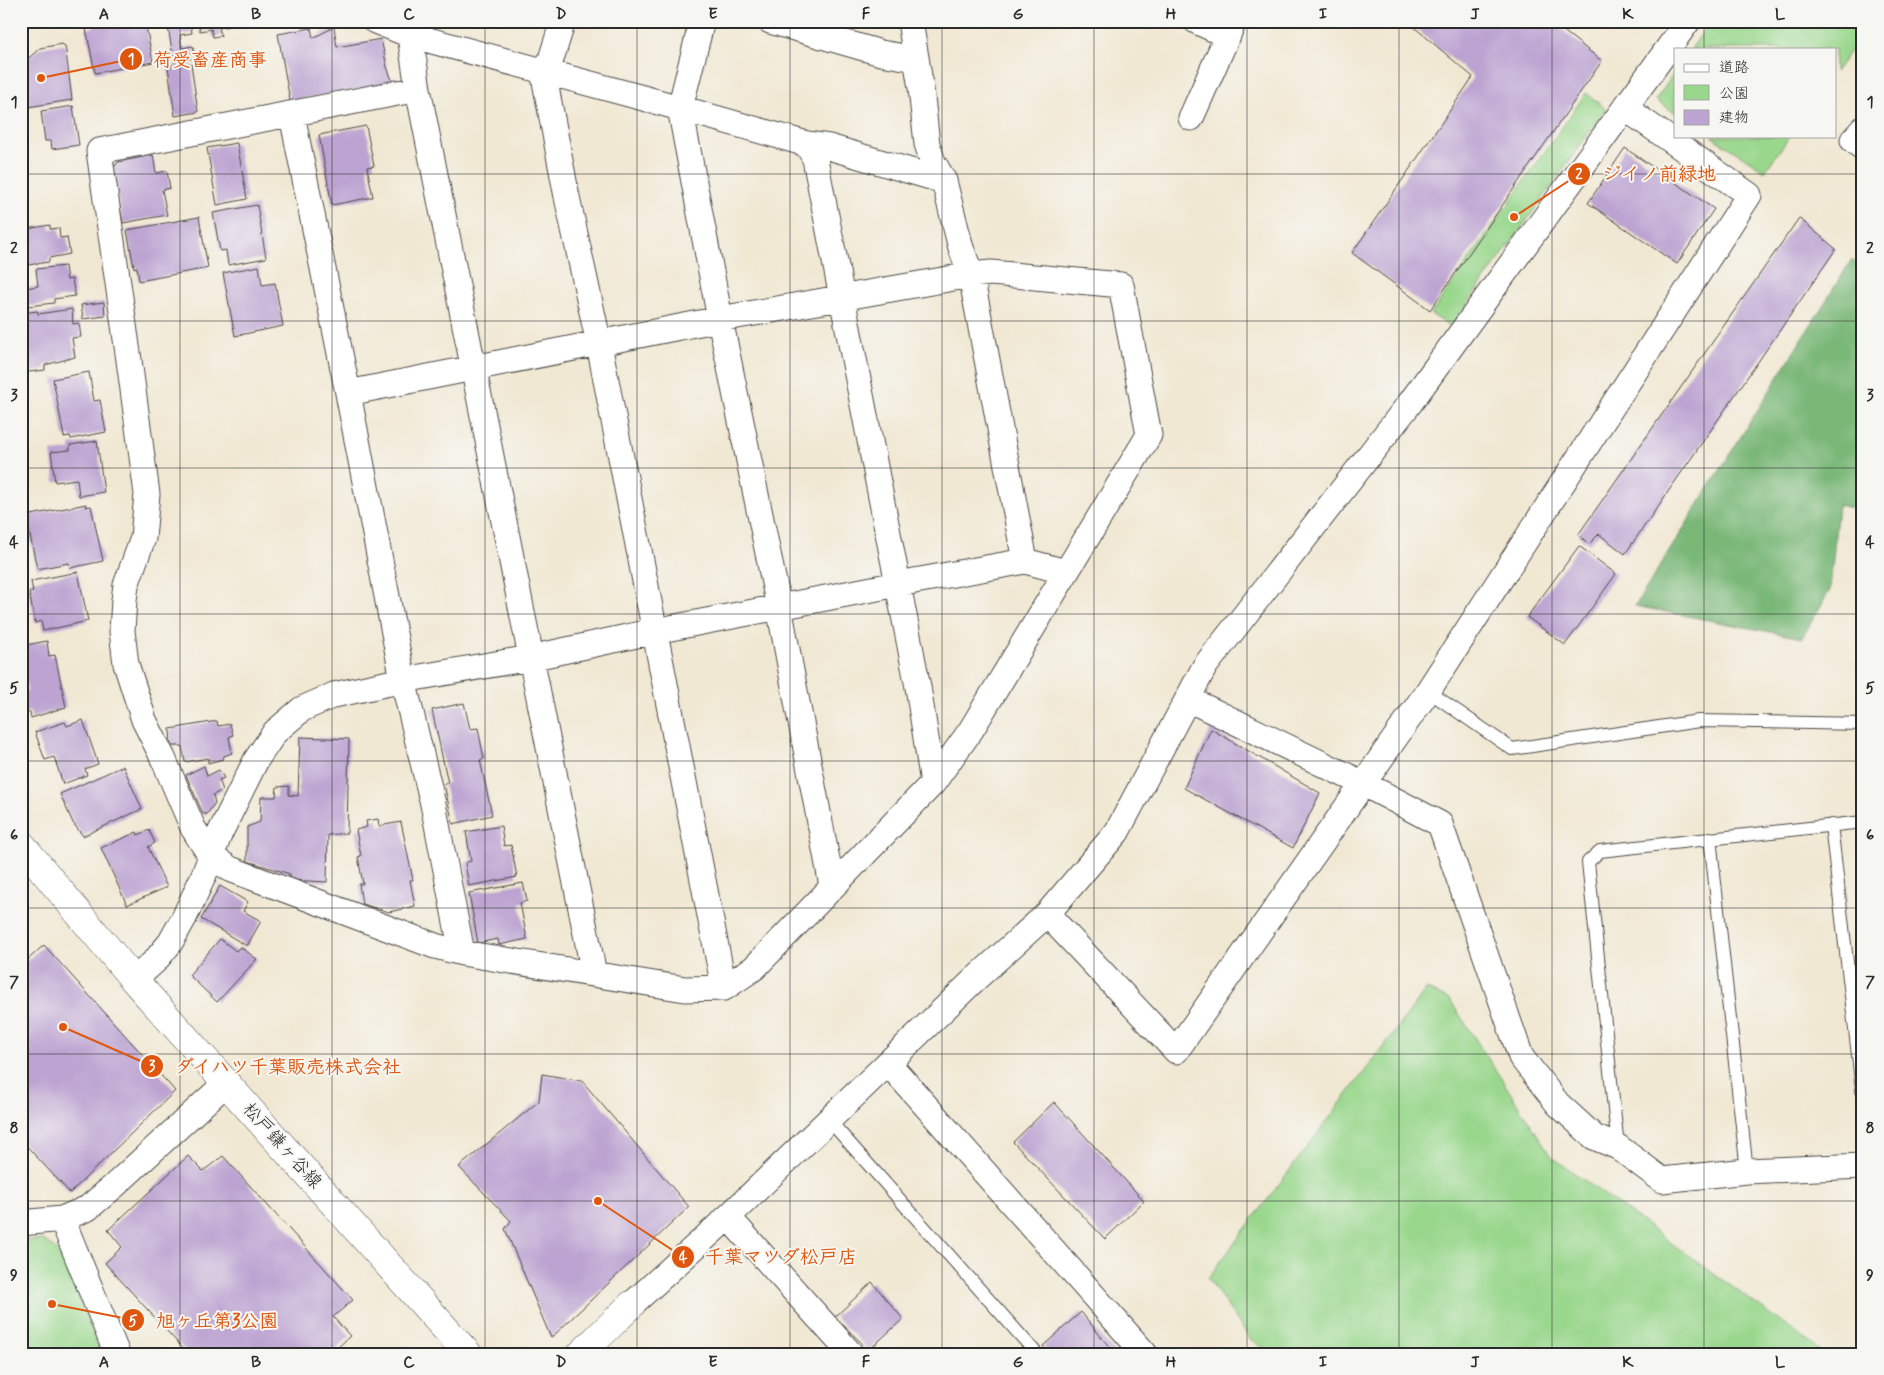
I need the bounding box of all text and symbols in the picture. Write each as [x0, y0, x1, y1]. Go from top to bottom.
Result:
text: A [99, 4, 109, 25]
text: B [251, 4, 261, 25]
text: C [403, 4, 415, 25]
text: D [555, 4, 567, 25]
text: E [708, 4, 718, 25]
text: F [862, 4, 871, 25]
text: G [1013, 4, 1024, 25]
text: H [1166, 4, 1177, 25]
text: I [1319, 4, 1328, 25]
text: J [1470, 4, 1480, 25]
text: K [1622, 4, 1634, 25]
text: L [1775, 4, 1786, 25]
callout: 荷受畜産商事 [118, 42, 277, 76]
text: 荷受畜産商事 [153, 48, 267, 73]
legend [1674, 48, 1836, 138]
text: 1 [128, 50, 134, 70]
text: 道路 [1719, 58, 1749, 78]
text: 公園 [1719, 84, 1749, 104]
text: 1 [10, 92, 18, 113]
text: 1 [1866, 92, 1874, 113]
text: 建物 [1719, 108, 1749, 128]
callout: ジイノ前緑地 [1567, 157, 1726, 191]
text: ジイノ前緑地 [1602, 162, 1716, 187]
text: 2 [1575, 165, 1583, 185]
text: 2 [10, 238, 18, 259]
text: 2 [1866, 238, 1874, 259]
text: 3 [10, 385, 18, 406]
text: 3 [1866, 385, 1874, 406]
text: 4 [9, 532, 19, 553]
text: 4 [1865, 532, 1875, 553]
text: 5 [9, 678, 19, 699]
text: 5 [1865, 678, 1875, 699]
text: 6 [10, 825, 18, 846]
text: 6 [1866, 825, 1874, 846]
text: 7 [9, 972, 19, 993]
text: 7 [1865, 972, 1875, 993]
callout: ダイハツ千葉販売株式会社 [139, 1049, 412, 1083]
text: ダイハツ千葉販売株式会社 [175, 1055, 401, 1080]
text: 3 [149, 1057, 156, 1077]
street label: 松戸鎌ヶ谷線 [237, 1098, 327, 1194]
text: 8 [9, 1118, 19, 1139]
text: 8 [1865, 1118, 1875, 1139]
callout: 千葉マツダ松戸店 [670, 1240, 867, 1274]
text: 千葉マツダ松戸店 [705, 1245, 857, 1270]
text: 4 [679, 1248, 688, 1268]
text: 9 [10, 1265, 18, 1286]
text: 9 [1866, 1265, 1874, 1286]
callout: 旭ヶ丘第3公園 [120, 1303, 288, 1337]
text: 旭ヶ丘第3公園 [156, 1309, 278, 1334]
text: 5 [128, 1312, 138, 1332]
text: A [99, 1352, 109, 1373]
text: B [251, 1352, 261, 1373]
text: C [403, 1352, 415, 1373]
text: D [555, 1352, 567, 1373]
text: E [708, 1352, 718, 1373]
text: F [862, 1352, 871, 1373]
text: G [1013, 1352, 1024, 1373]
text: H [1166, 1352, 1177, 1373]
text: I [1319, 1352, 1328, 1373]
text: J [1470, 1352, 1480, 1373]
text: K [1622, 1352, 1634, 1373]
text: L [1775, 1352, 1786, 1373]

